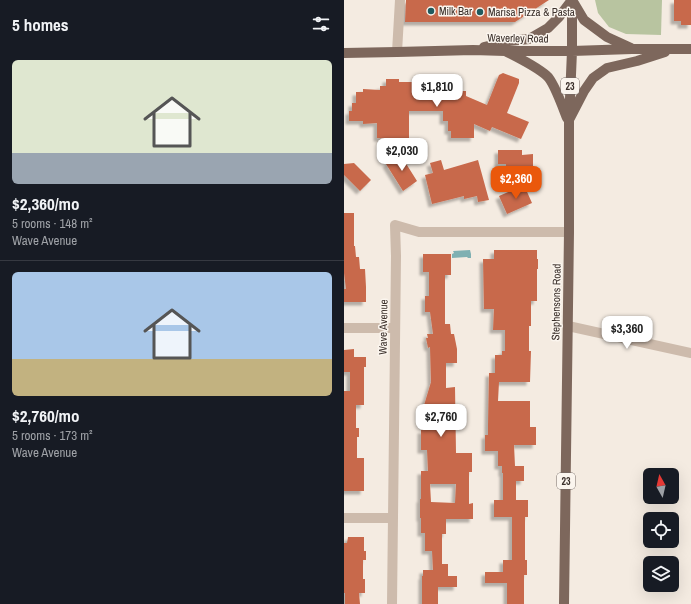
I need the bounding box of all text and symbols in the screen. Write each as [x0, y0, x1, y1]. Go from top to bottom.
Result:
place label: Milk Bar [439, 4, 472, 18]
place label: Marisa Pizza & Pasta [488, 5, 575, 19]
marker: Milk Bar [426, 6, 436, 16]
marker: Marisa Pizza & Pasta [475, 7, 485, 17]
text: 5 homes [12, 13, 69, 36]
icon: filters [310, 13, 332, 35]
street label: Waverley Road [487, 30, 549, 46]
pin: $1,810 [404, 74, 470, 108]
text: $1,810 [421, 78, 453, 95]
road number: 23 [561, 78, 579, 94]
icon: home [136, 86, 208, 158]
pin: $2,030 [369, 138, 435, 172]
text: $2,030 [386, 142, 418, 159]
pin: $2,360 [483, 166, 549, 200]
text: $2,360 [500, 170, 532, 187]
text: $2,360/mo [12, 192, 79, 215]
text: 5 rooms · 148 m² [12, 215, 93, 232]
text: Wave Avenue [12, 232, 77, 249]
street label: Stephensons Road [548, 264, 564, 340]
icon: home [136, 298, 208, 370]
street label: Wave Avenue [376, 299, 390, 355]
pin: $3,360 [594, 316, 660, 350]
text: $3,360 [611, 320, 643, 337]
text: $2,760/mo [12, 404, 79, 427]
pin: $2,760 [408, 404, 474, 438]
text: $2,760 [425, 408, 457, 425]
text: 5 rooms · 173 m² [12, 427, 93, 444]
text: Wave Avenue [12, 444, 77, 461]
north arrow [643, 468, 679, 504]
map controls [643, 468, 679, 592]
road number: 23 [557, 473, 575, 489]
button: locate [643, 512, 679, 548]
button: layers [643, 556, 679, 592]

